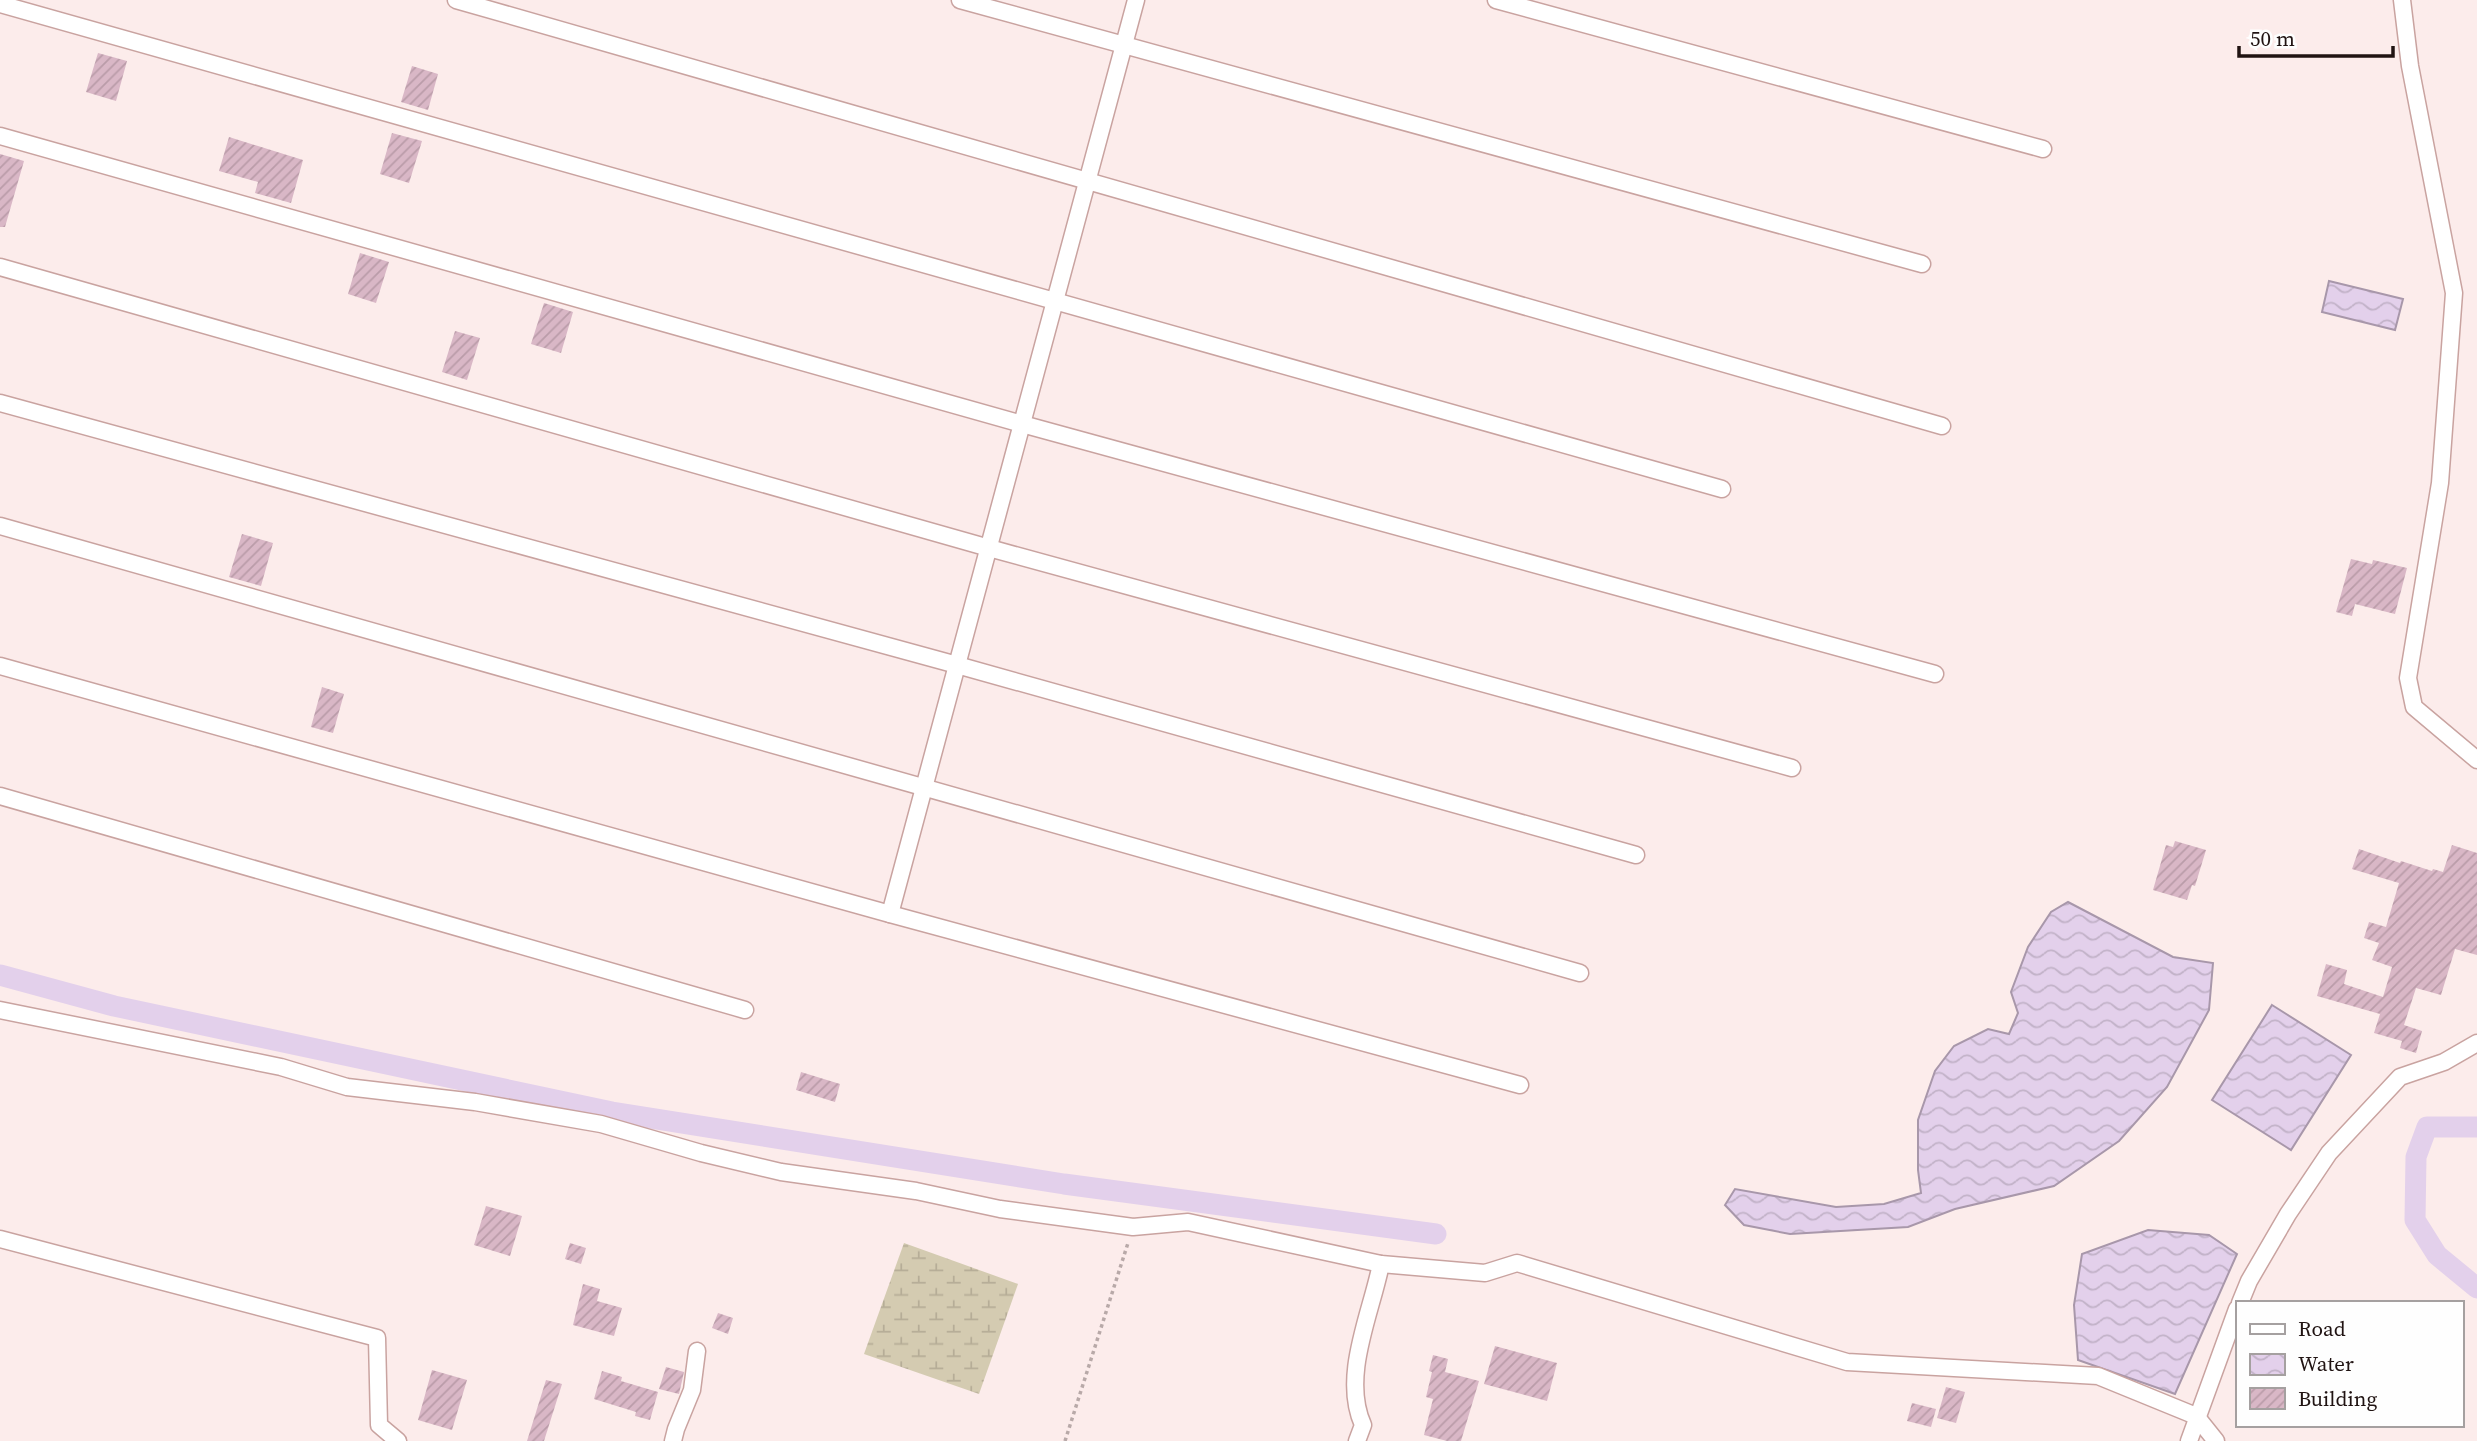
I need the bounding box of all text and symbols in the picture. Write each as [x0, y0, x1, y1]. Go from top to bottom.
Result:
scale bar [2239, 14, 2393, 58]
text: 50 m [2250, 24, 2295, 53]
legend [2236, 1301, 2463, 1427]
text: Road [2298, 1314, 2346, 1343]
text: Water [2298, 1349, 2354, 1378]
text: Building [2298, 1384, 2377, 1413]

